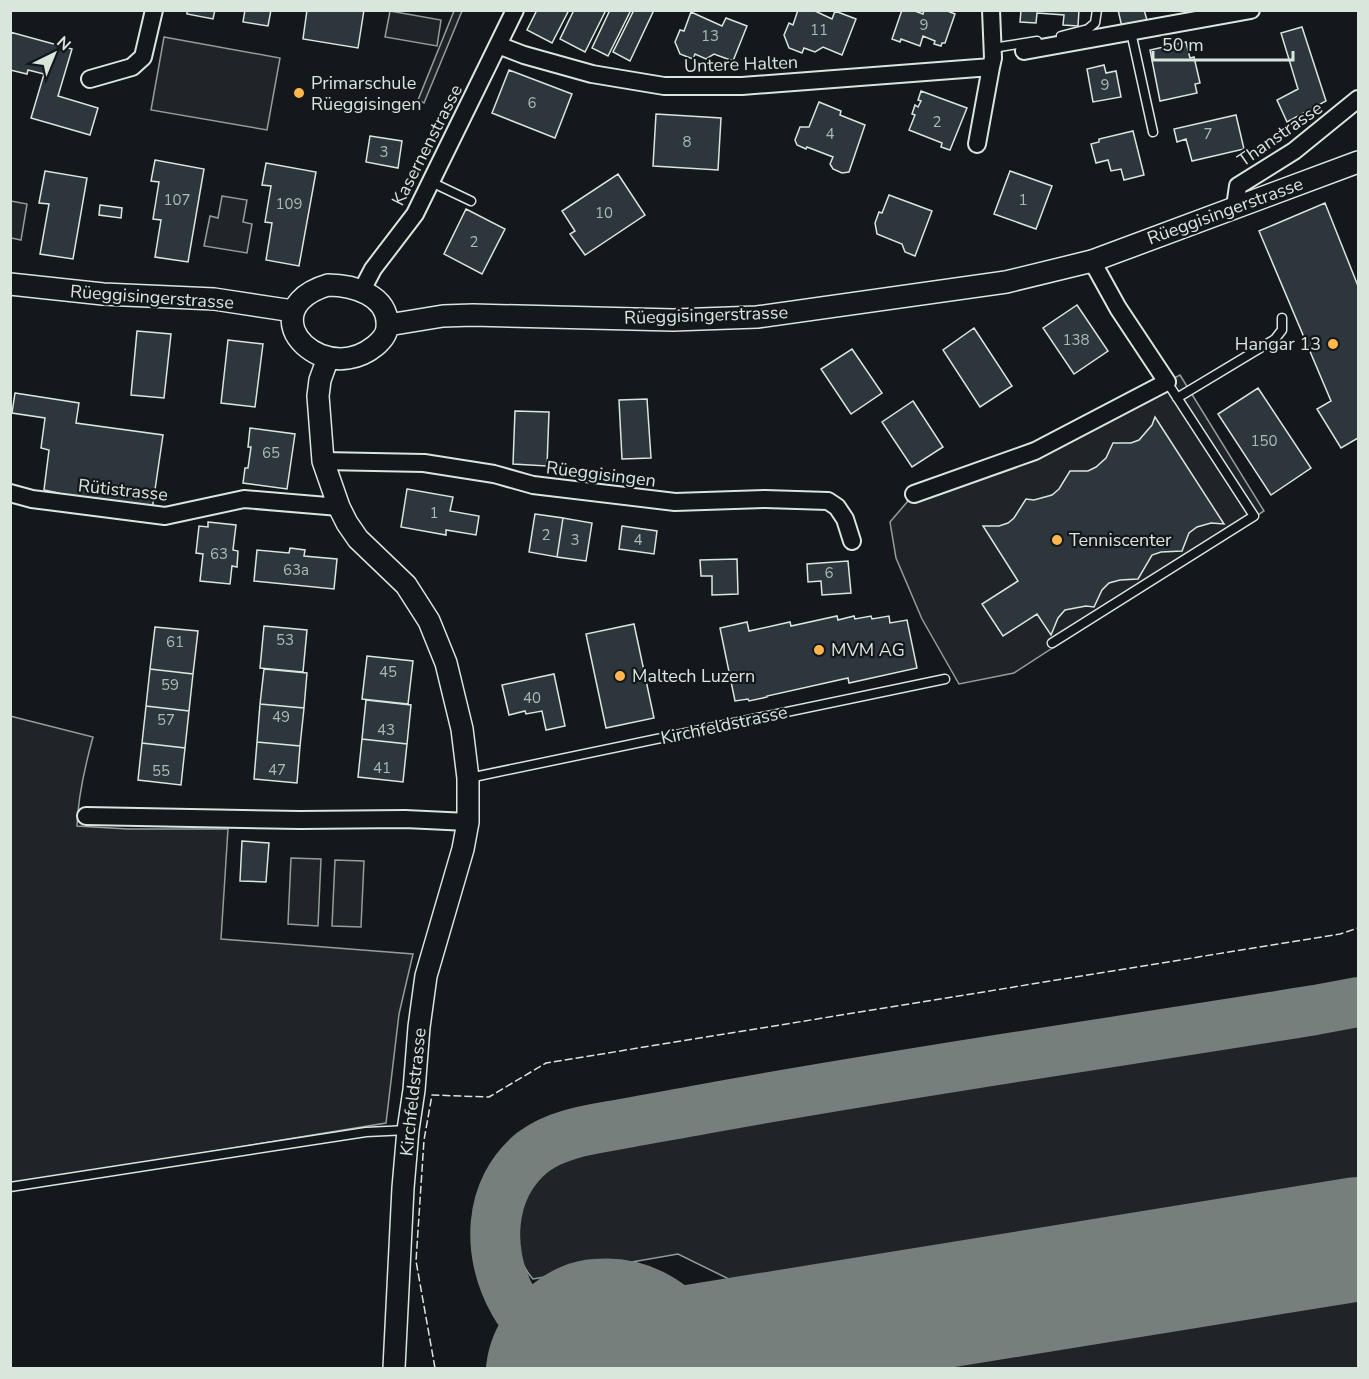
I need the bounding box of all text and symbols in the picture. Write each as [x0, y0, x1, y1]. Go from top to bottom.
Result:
house number: 9 [919, 15, 929, 35]
house number: 11 [810, 20, 828, 40]
north arrow [24, 24, 84, 84]
scale bar [1153, 24, 1292, 62]
house number: 13 [701, 26, 719, 46]
text: N [52, 32, 75, 56]
text: 50 m [1162, 33, 1204, 57]
street label: Untere Halten [684, 50, 798, 78]
place label: Primarschule Rüeggisingen [311, 71, 421, 116]
house number: 9 [1100, 75, 1110, 95]
street label: Kasernenstrasse [386, 80, 468, 210]
marker: Primarschule Rüeggisingen [292, 86, 306, 100]
house number: 6 [527, 93, 537, 113]
street label: Thanstrasse [1233, 96, 1327, 172]
house number: 2 [932, 112, 942, 132]
house number: 4 [825, 124, 835, 144]
house number: 7 [1203, 124, 1213, 144]
house number: 8 [682, 132, 692, 152]
house number: 3 [379, 142, 389, 162]
street label: Rüeggisingerstrasse [1144, 172, 1306, 250]
house number: 107 [163, 190, 191, 210]
house number: 1 [1018, 190, 1028, 210]
house number: 109 [275, 194, 303, 214]
house number: 10 [595, 203, 613, 223]
house number: 2 [469, 232, 479, 252]
street label: Rüeggisingerstrasse [69, 279, 235, 315]
street label: Rüeggisingerstrasse [624, 300, 788, 330]
house number: 138 [1062, 330, 1090, 350]
place label: Hangar 13 [1235, 332, 1321, 356]
marker: Hangar 13 [1326, 337, 1340, 351]
house number: 150 [1250, 431, 1278, 451]
house number: 65 [262, 443, 280, 463]
street label: Rüeggisingen [545, 455, 657, 493]
street label: Rütistrasse [77, 473, 169, 507]
house number: 1 [429, 503, 439, 523]
house number: 2 [541, 525, 551, 545]
place label: Tenniscenter [1069, 528, 1172, 552]
house number: 3 [570, 530, 580, 550]
house number: 4 [633, 530, 643, 550]
marker: Tenniscenter [1050, 533, 1064, 547]
house number: 63 [210, 544, 228, 564]
house number: 63a [283, 560, 309, 580]
house number: 6 [824, 563, 834, 583]
house number: 53 [276, 630, 294, 650]
house number: 61 [166, 632, 184, 652]
place label: MVM AG [831, 638, 905, 662]
marker: MVM AG [812, 643, 826, 657]
house number: 45 [379, 662, 397, 682]
place label: Maltech Luzern [632, 664, 755, 688]
marker: Maltech Luzern [613, 669, 627, 683]
house number: 59 [161, 675, 179, 695]
house number: 40 [523, 688, 541, 708]
street label: Kirchfeldstrasse [658, 700, 790, 750]
house number: 49 [272, 707, 290, 727]
house number: 57 [157, 710, 175, 730]
house number: 43 [377, 720, 395, 740]
house number: 41 [373, 758, 391, 778]
house number: 47 [268, 760, 286, 780]
house number: 55 [152, 761, 170, 781]
street label: Kirchfeldstrasse [394, 1027, 432, 1157]

